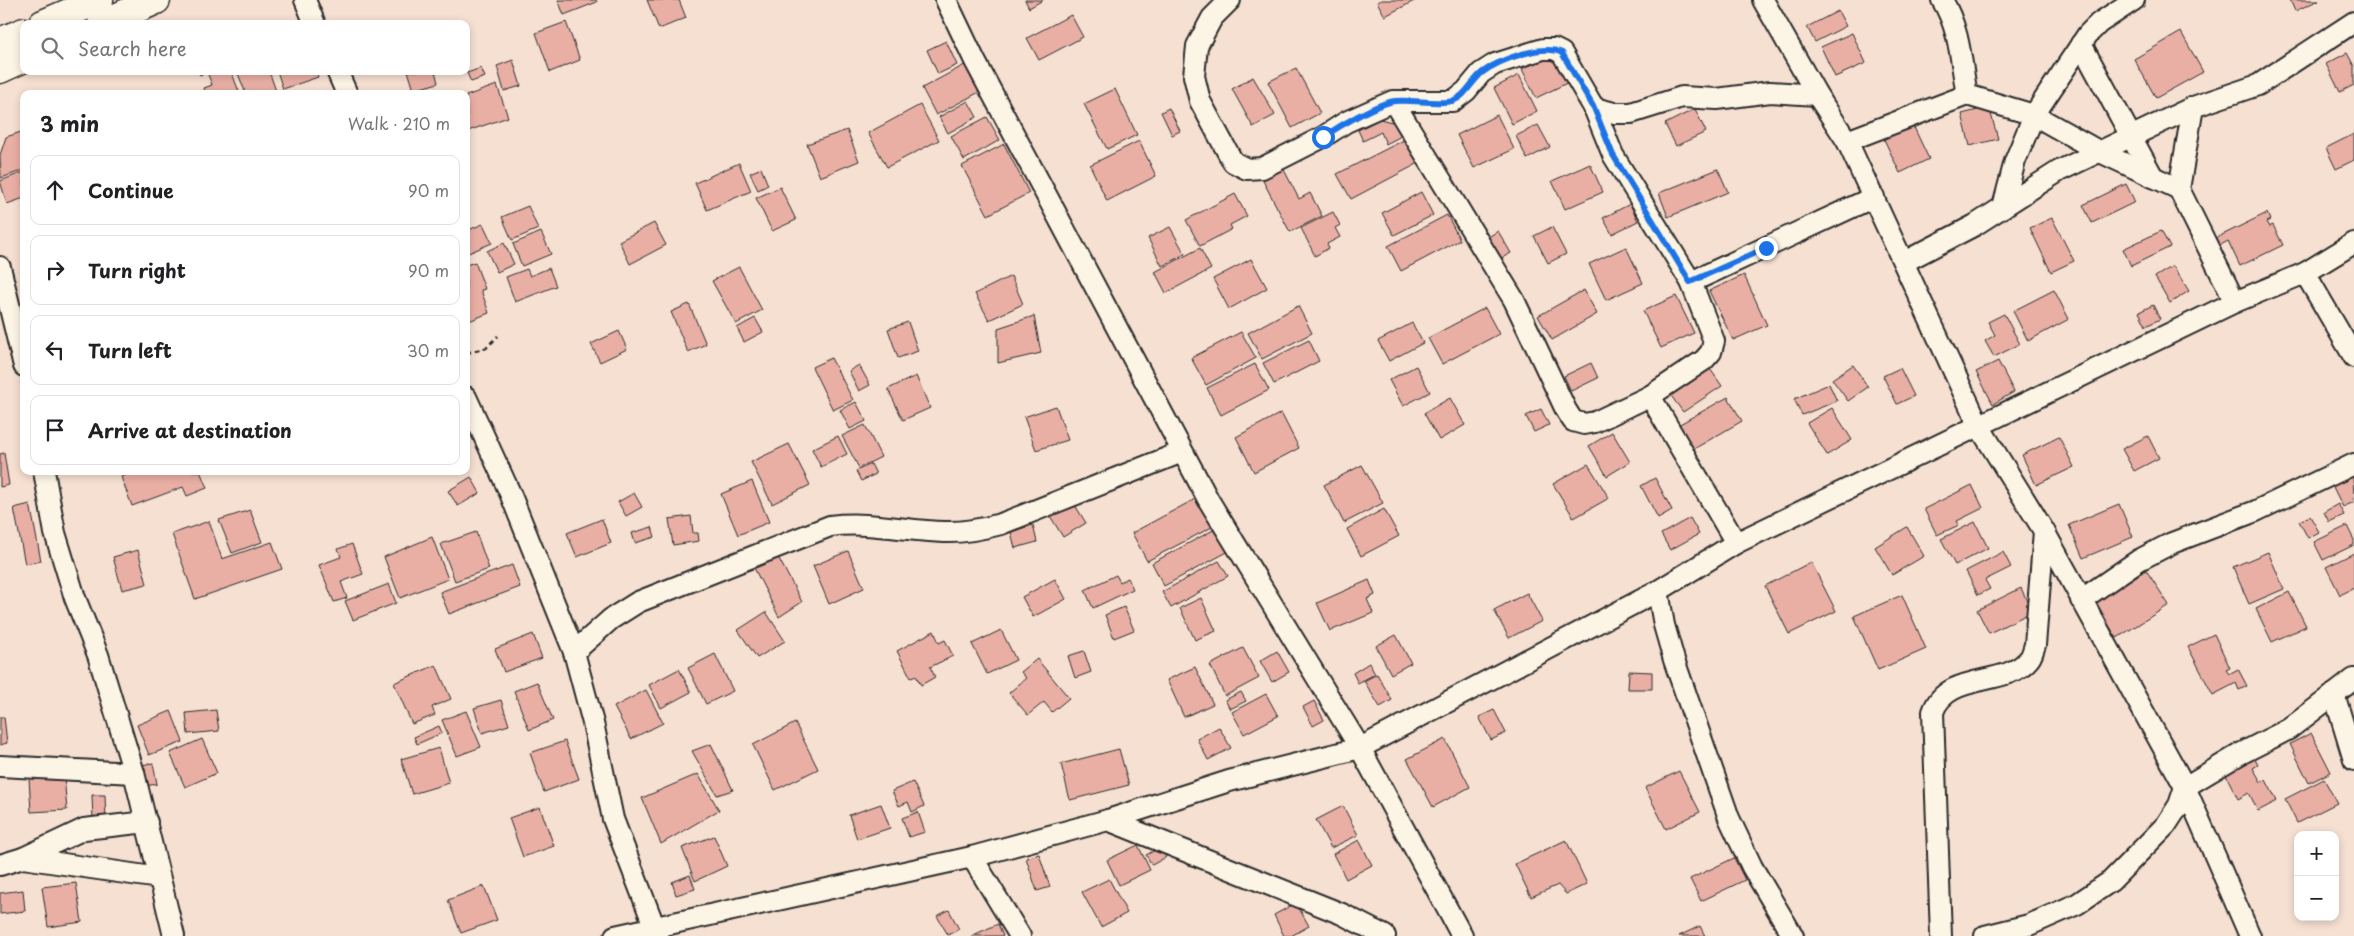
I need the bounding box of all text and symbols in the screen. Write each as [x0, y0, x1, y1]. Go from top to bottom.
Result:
search box [20, 20, 470, 75]
icon: search [38, 34, 66, 62]
text: Search here [78, 34, 187, 62]
text: 3 min [40, 107, 99, 139]
text: Walk · 210 m [348, 111, 450, 135]
route start [1312, 126, 1335, 149]
icon: ahead [41, 176, 69, 204]
text: Continue [88, 176, 174, 204]
text: 90 m [408, 178, 449, 202]
route end [1755, 237, 1778, 260]
icon: right [41, 256, 69, 284]
text: Turn right [88, 256, 186, 284]
text: 90 m [408, 258, 449, 282]
icon: left [41, 336, 69, 364]
text: Turn left [88, 336, 172, 364]
text: 30 m [407, 338, 449, 362]
icon: arrive [41, 416, 69, 444]
text: Arrive at destination [88, 416, 292, 444]
map controls [2294, 831, 2339, 921]
button: + [2294, 831, 2339, 876]
button: − [2294, 876, 2339, 921]

